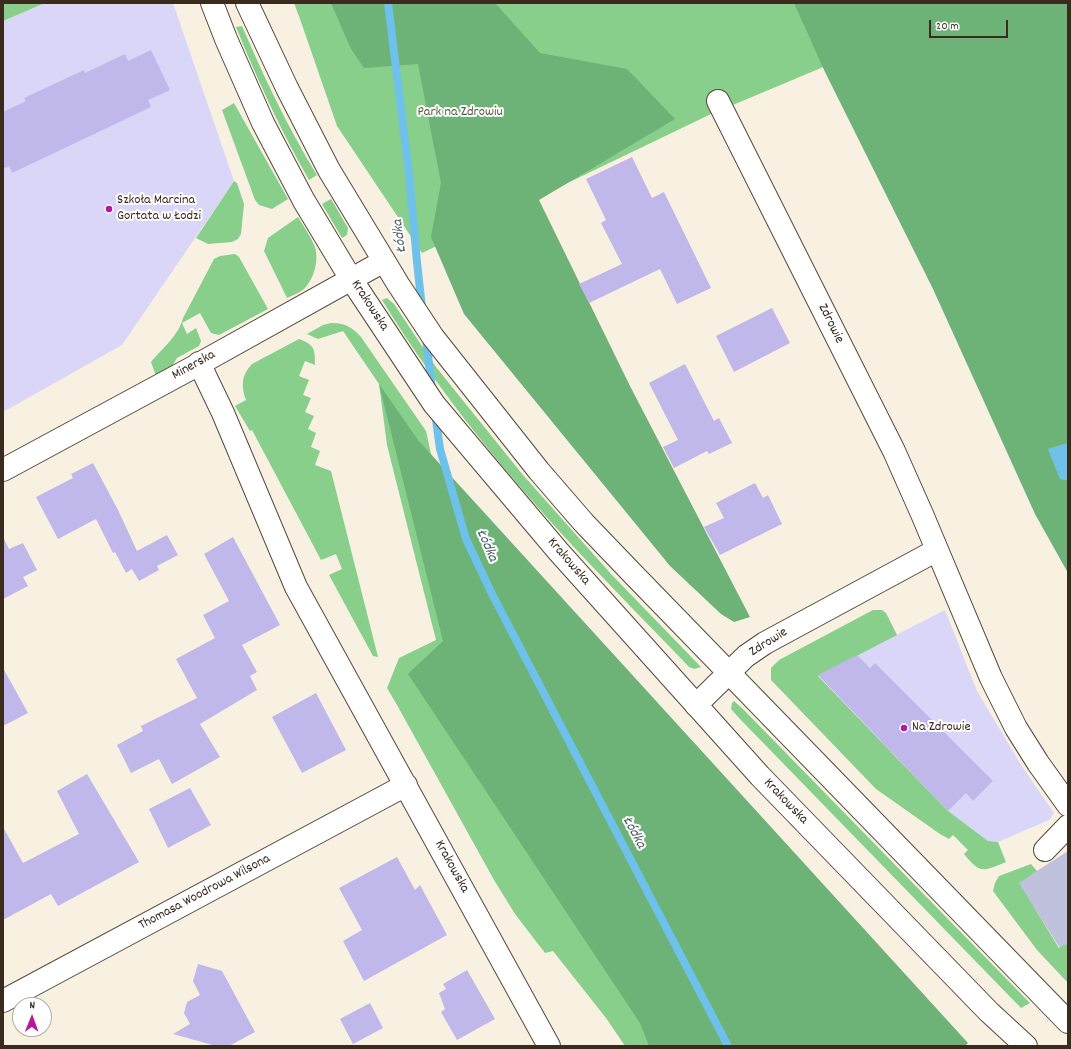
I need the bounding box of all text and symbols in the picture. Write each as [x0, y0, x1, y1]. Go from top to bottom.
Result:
scale bar [931, 12, 1010, 38]
text: 20 m [936, 18, 959, 35]
park label: Park na Zdrowiu [417, 105, 503, 121]
place label: Szkoła Marcina Gortata w Łodzi [117, 193, 201, 226]
marker: Szkoła Marcina Gortata w Łodzi [104, 204, 114, 214]
water label: Łódka [390, 218, 412, 254]
street label: Krakowska [346, 277, 392, 335]
street label: Zdrowie [813, 301, 847, 347]
street label: Minerska [169, 347, 219, 385]
water label: Łódka [471, 527, 501, 565]
street label: Krakowska [543, 535, 593, 589]
street label: Zdrowie [747, 625, 791, 661]
place label: Na Zdrowie [912, 720, 971, 736]
marker: Na Zdrowie [899, 723, 909, 733]
street label: Krakowska [759, 776, 811, 828]
water label: Łódka [617, 814, 649, 852]
street label: Krakowska [430, 838, 472, 896]
street label: Thomasa Woodrowa Wilsona [136, 851, 274, 935]
north arrow [12, 997, 52, 1037]
text: N [29, 998, 35, 1014]

